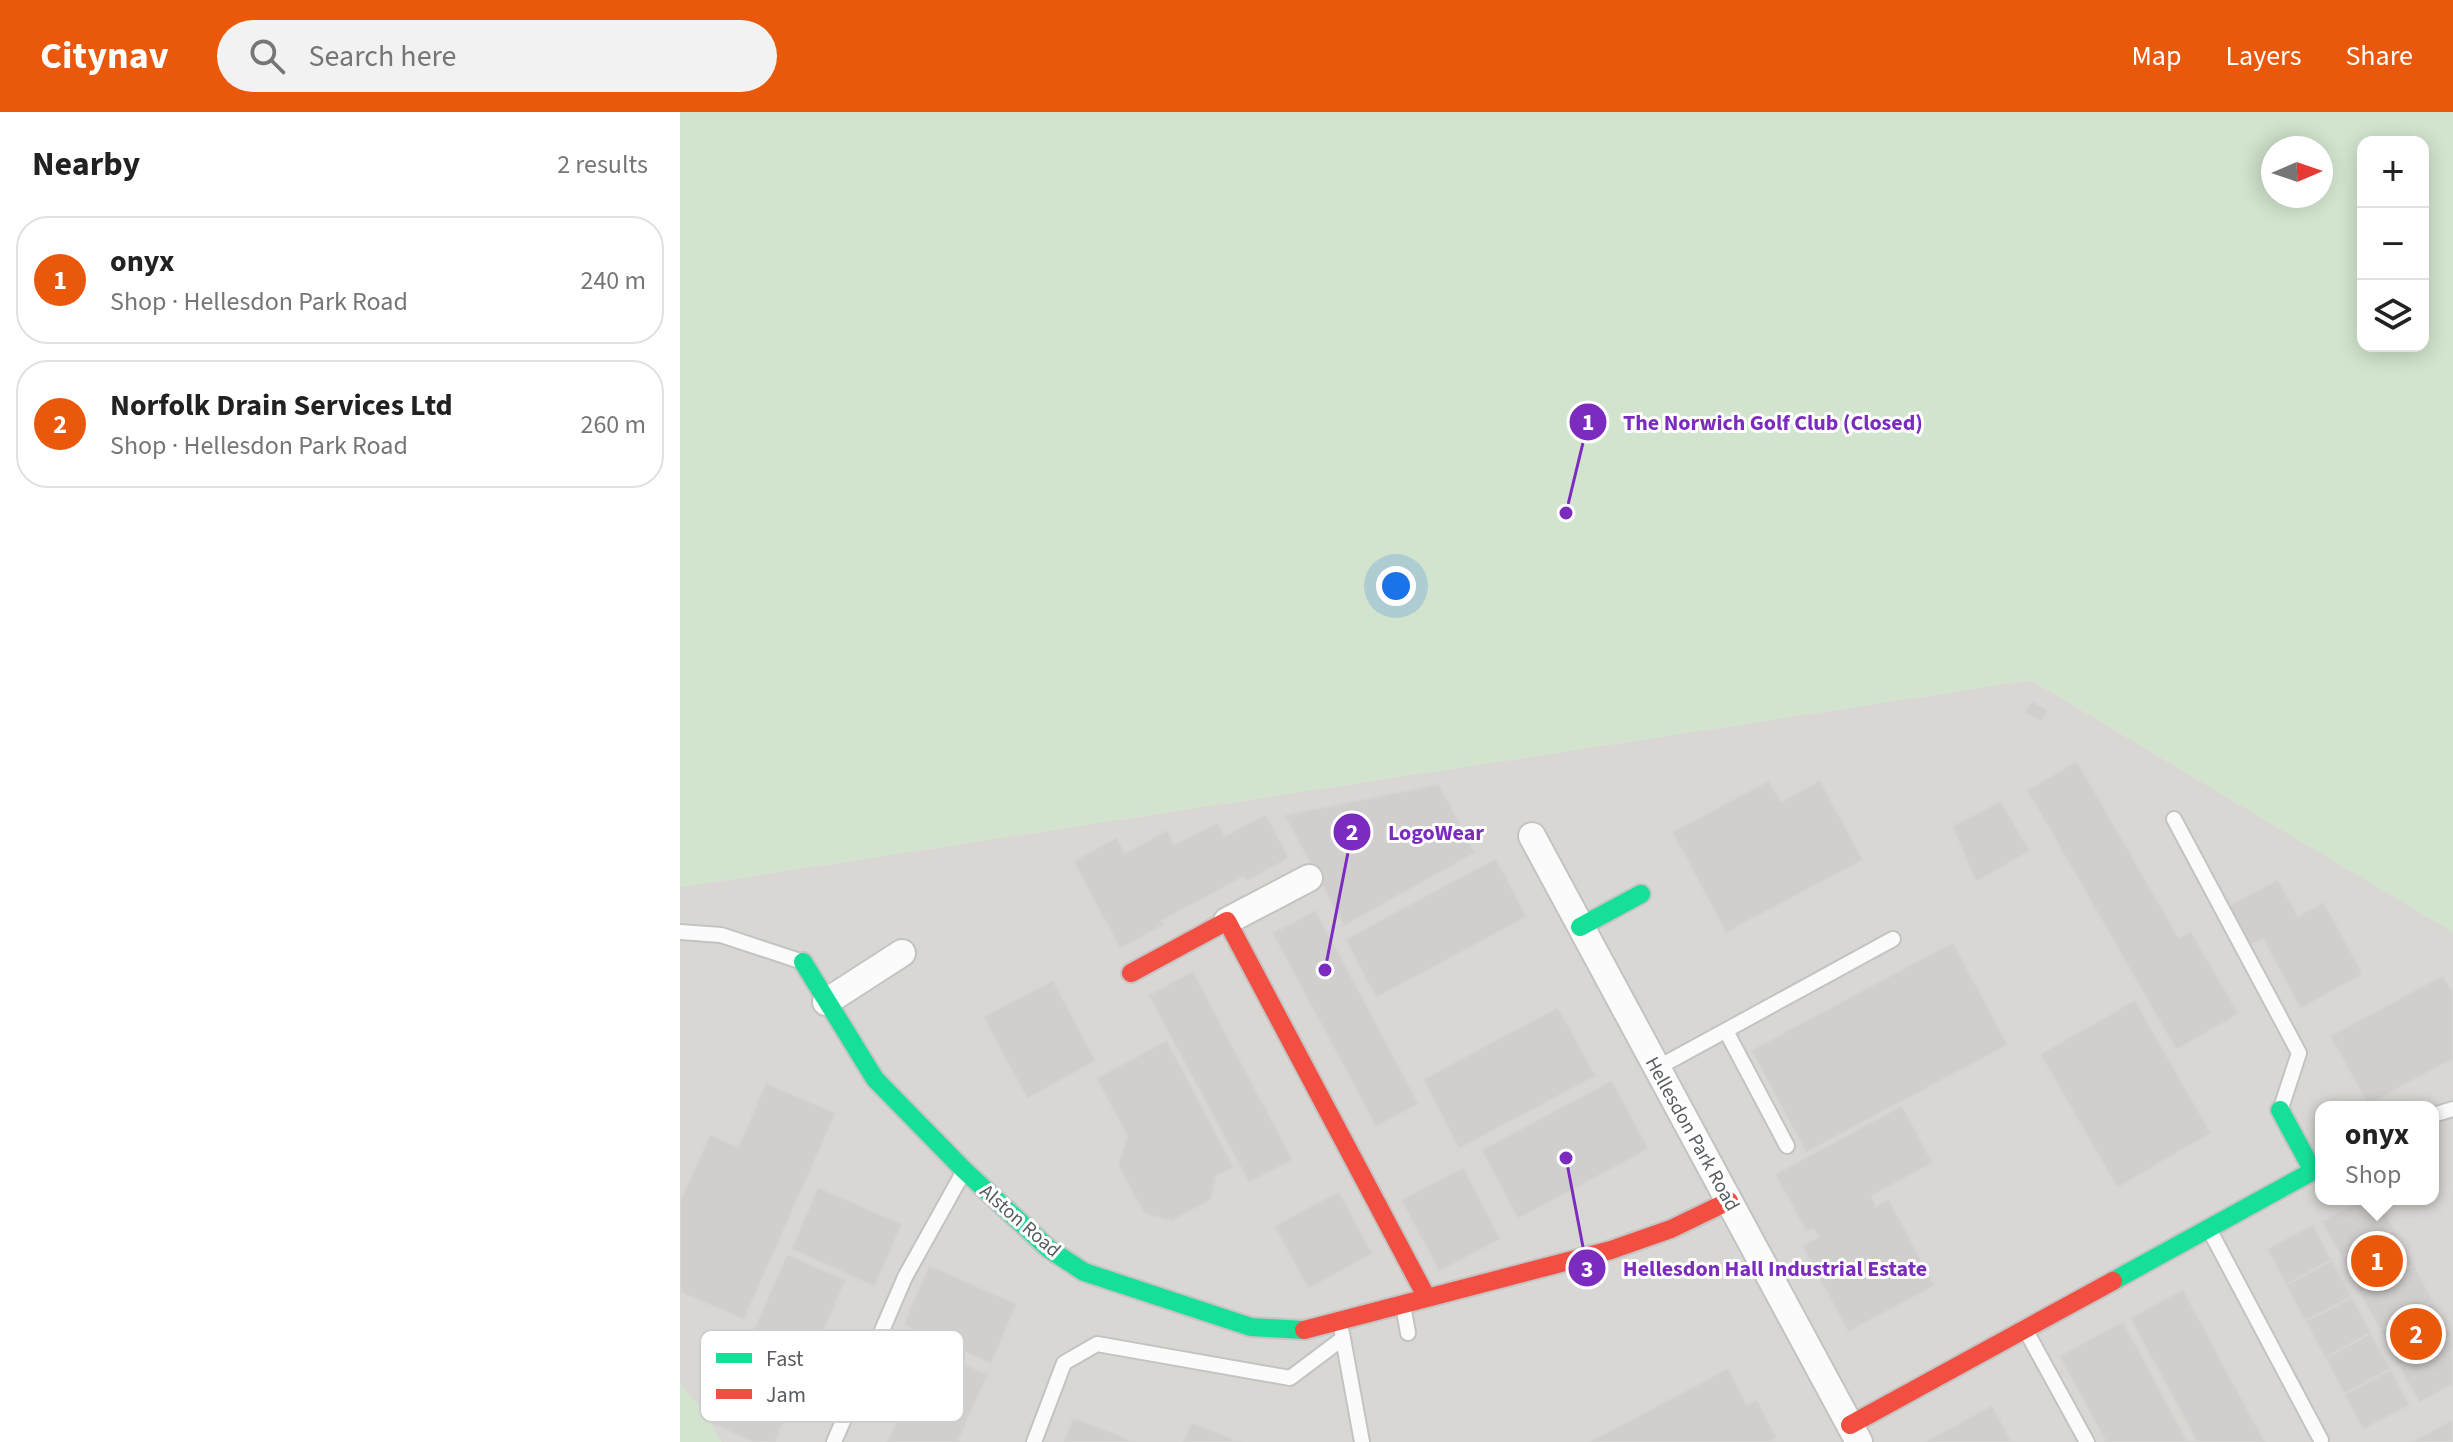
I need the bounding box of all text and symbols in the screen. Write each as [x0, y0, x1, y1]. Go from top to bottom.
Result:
search box [217, 20, 777, 92]
text: Citynav [40, 29, 169, 83]
icon: search [245, 34, 289, 78]
text: Search here [309, 35, 457, 78]
text: Map [2131, 36, 2181, 76]
text: Layers [2225, 36, 2301, 76]
text: Share [2345, 36, 2413, 76]
north arrow [2261, 136, 2333, 208]
map controls [2357, 136, 2429, 352]
button: + [2357, 136, 2429, 208]
text: Nearby [32, 140, 140, 189]
text: 2 results [557, 146, 648, 183]
button: − [2357, 208, 2429, 280]
text: onyx [110, 240, 174, 283]
text: 1 [53, 262, 67, 299]
text: 240 m [580, 262, 646, 299]
button: layers [2357, 280, 2429, 352]
text: Shop · Hellesdon Park Road [110, 283, 408, 320]
text: Norfolk Drain Services Ltd [110, 384, 453, 427]
callout: The Norwich Golf Club (Closed) [1568, 399, 1939, 445]
text: 1 [1582, 405, 1594, 440]
text: 2 [53, 406, 67, 443]
text: 260 m [580, 406, 646, 443]
text: The Norwich Golf Club (Closed) [1623, 407, 1923, 439]
text: Shop · Hellesdon Park Road [110, 427, 408, 464]
your location [1376, 566, 1416, 606]
callout: LogoWear [1332, 809, 1501, 855]
text: 2 [1346, 815, 1358, 850]
text: LogoWear [1388, 817, 1484, 849]
street label: Hellesdon Park Road [1638, 1052, 1746, 1216]
popup [2315, 1101, 2439, 1205]
text: onyx [2345, 1113, 2409, 1156]
text: Shop [2345, 1156, 2401, 1193]
street label: Alston Road [973, 1178, 1067, 1264]
pin: 1 [2351, 1231, 2403, 1291]
callout: Hellesdon Hall Industrial Estate [1567, 1245, 1944, 1291]
text: 3 [1581, 1252, 1593, 1287]
text: Hellesdon Hall Industrial Estate [1623, 1253, 1927, 1285]
pin: 2 [2390, 1304, 2442, 1364]
legend [700, 1330, 964, 1422]
text: Fast [766, 1343, 804, 1375]
text: Jam [766, 1379, 806, 1411]

